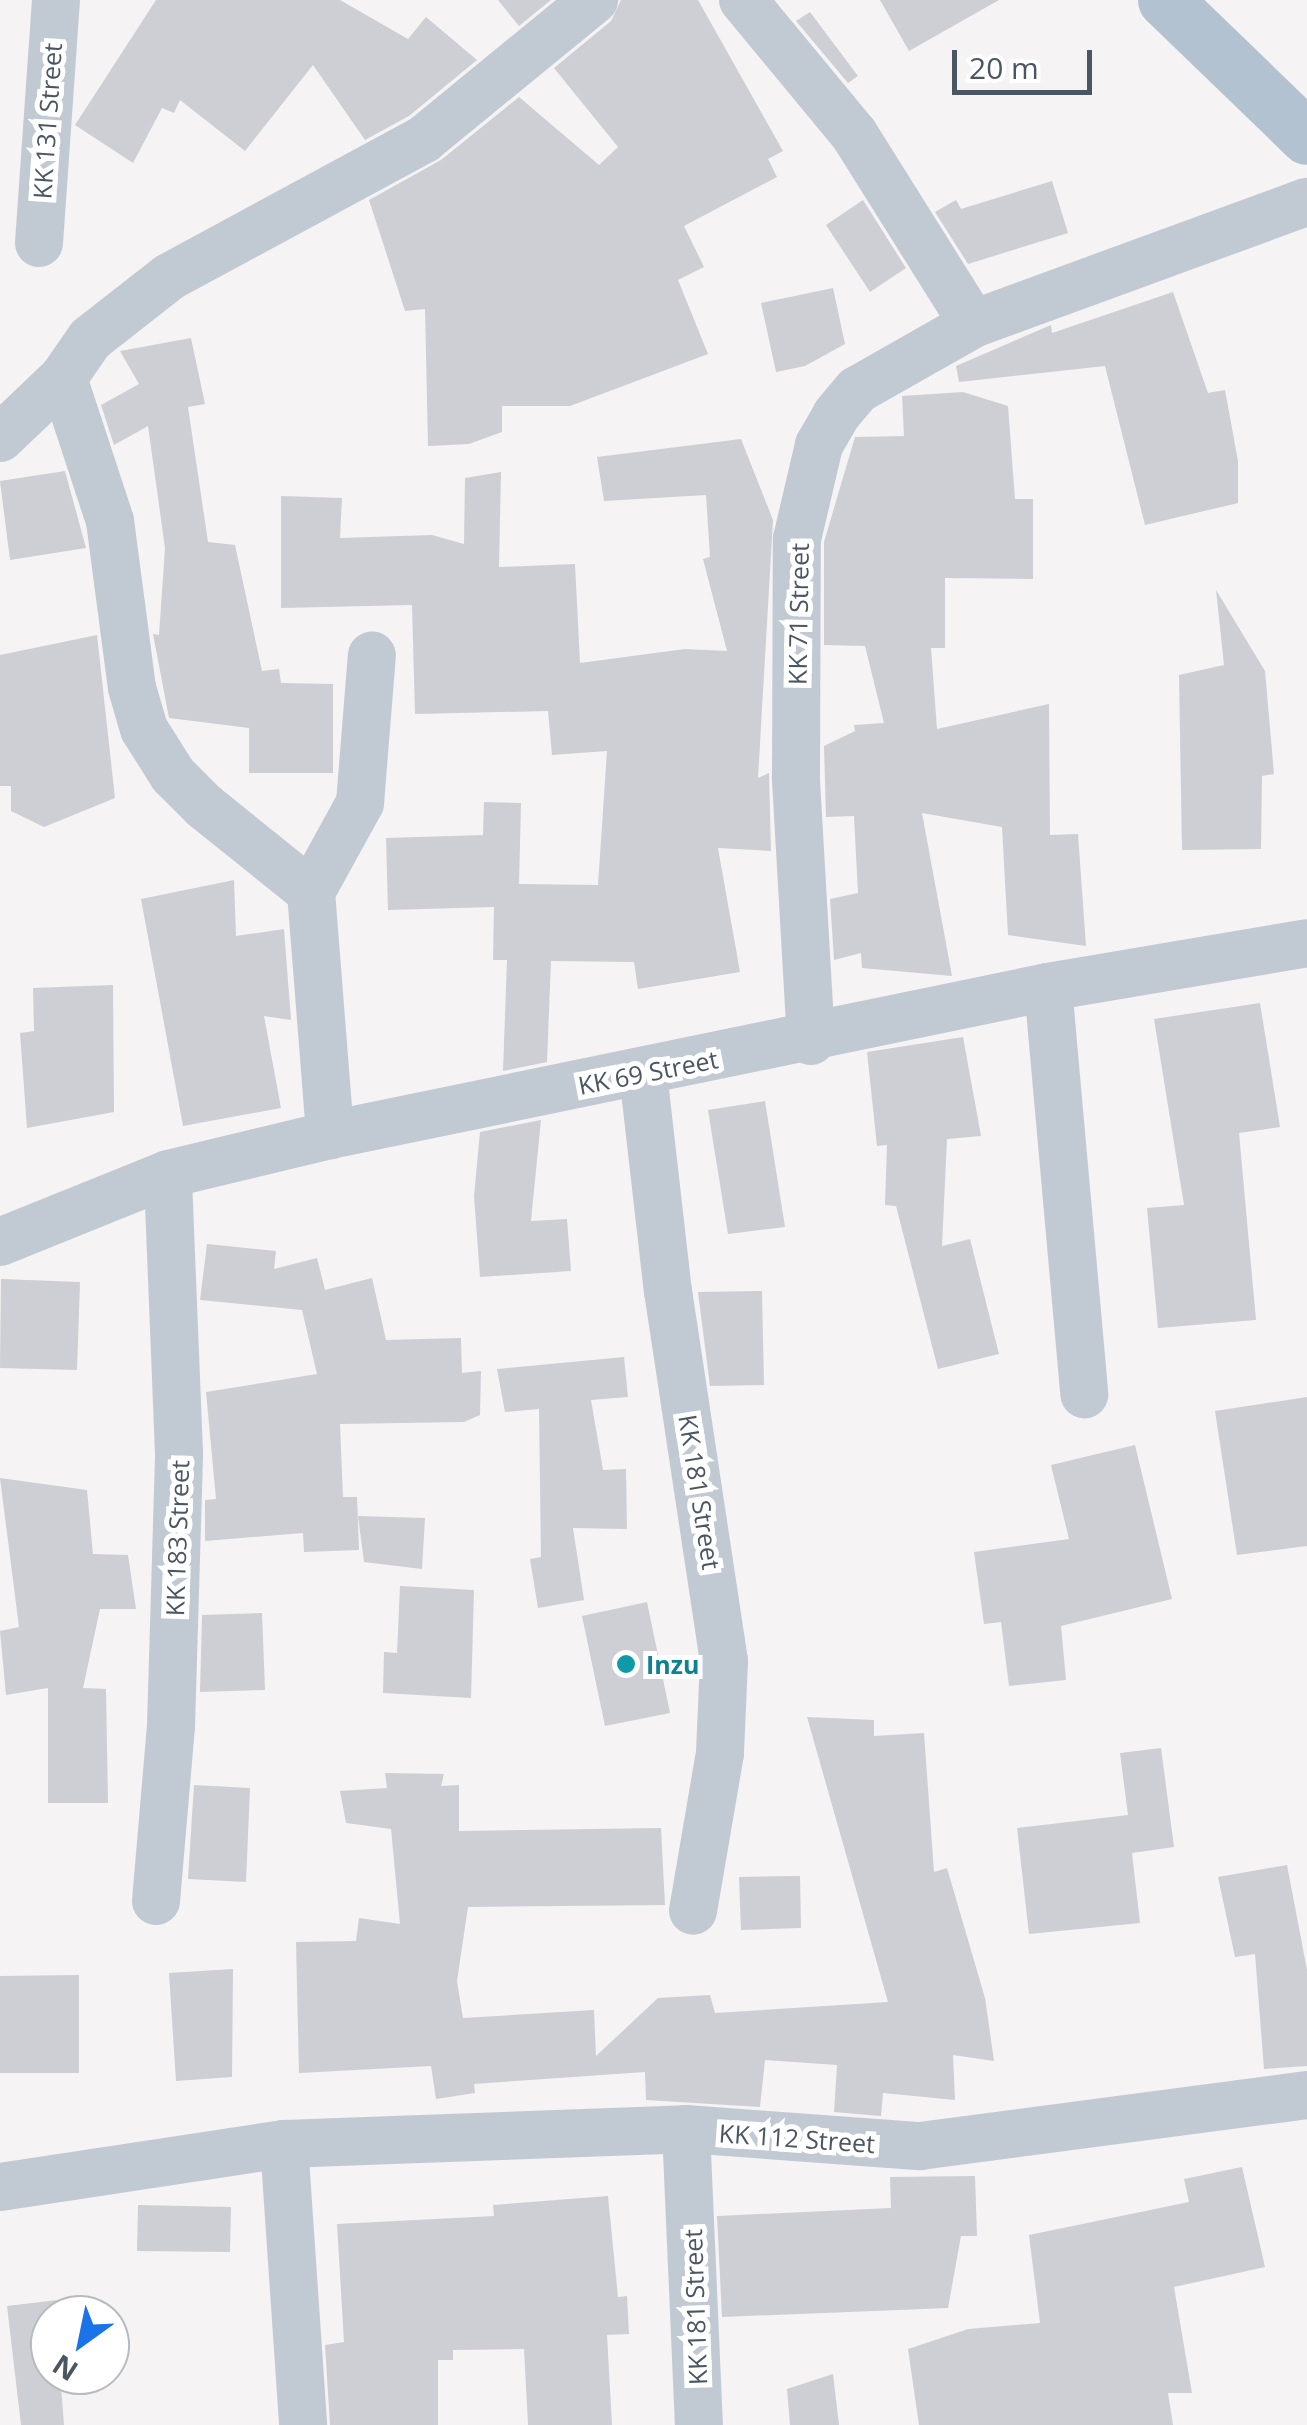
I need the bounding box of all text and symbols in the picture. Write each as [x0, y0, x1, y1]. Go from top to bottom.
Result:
scale bar [957, 30, 1097, 92]
street label: KK 131 Street [27, 42, 67, 200]
text: 20 m [969, 47, 1039, 88]
street label: KK 71 Street [782, 543, 814, 685]
street label: KK 69 Street [575, 1044, 721, 1100]
street label: KK 181 Street [673, 1412, 727, 1572]
street label: KK 183 Street [159, 1459, 195, 1617]
place label: Inzu [646, 1649, 699, 1679]
marker: Inzu [615, 1653, 637, 1675]
street label: KK 112 Street [718, 2118, 876, 2158]
street label: KK 181 Street [677, 2228, 713, 2386]
north arrow [30, 2295, 130, 2395]
text: N [45, 2346, 85, 2391]

